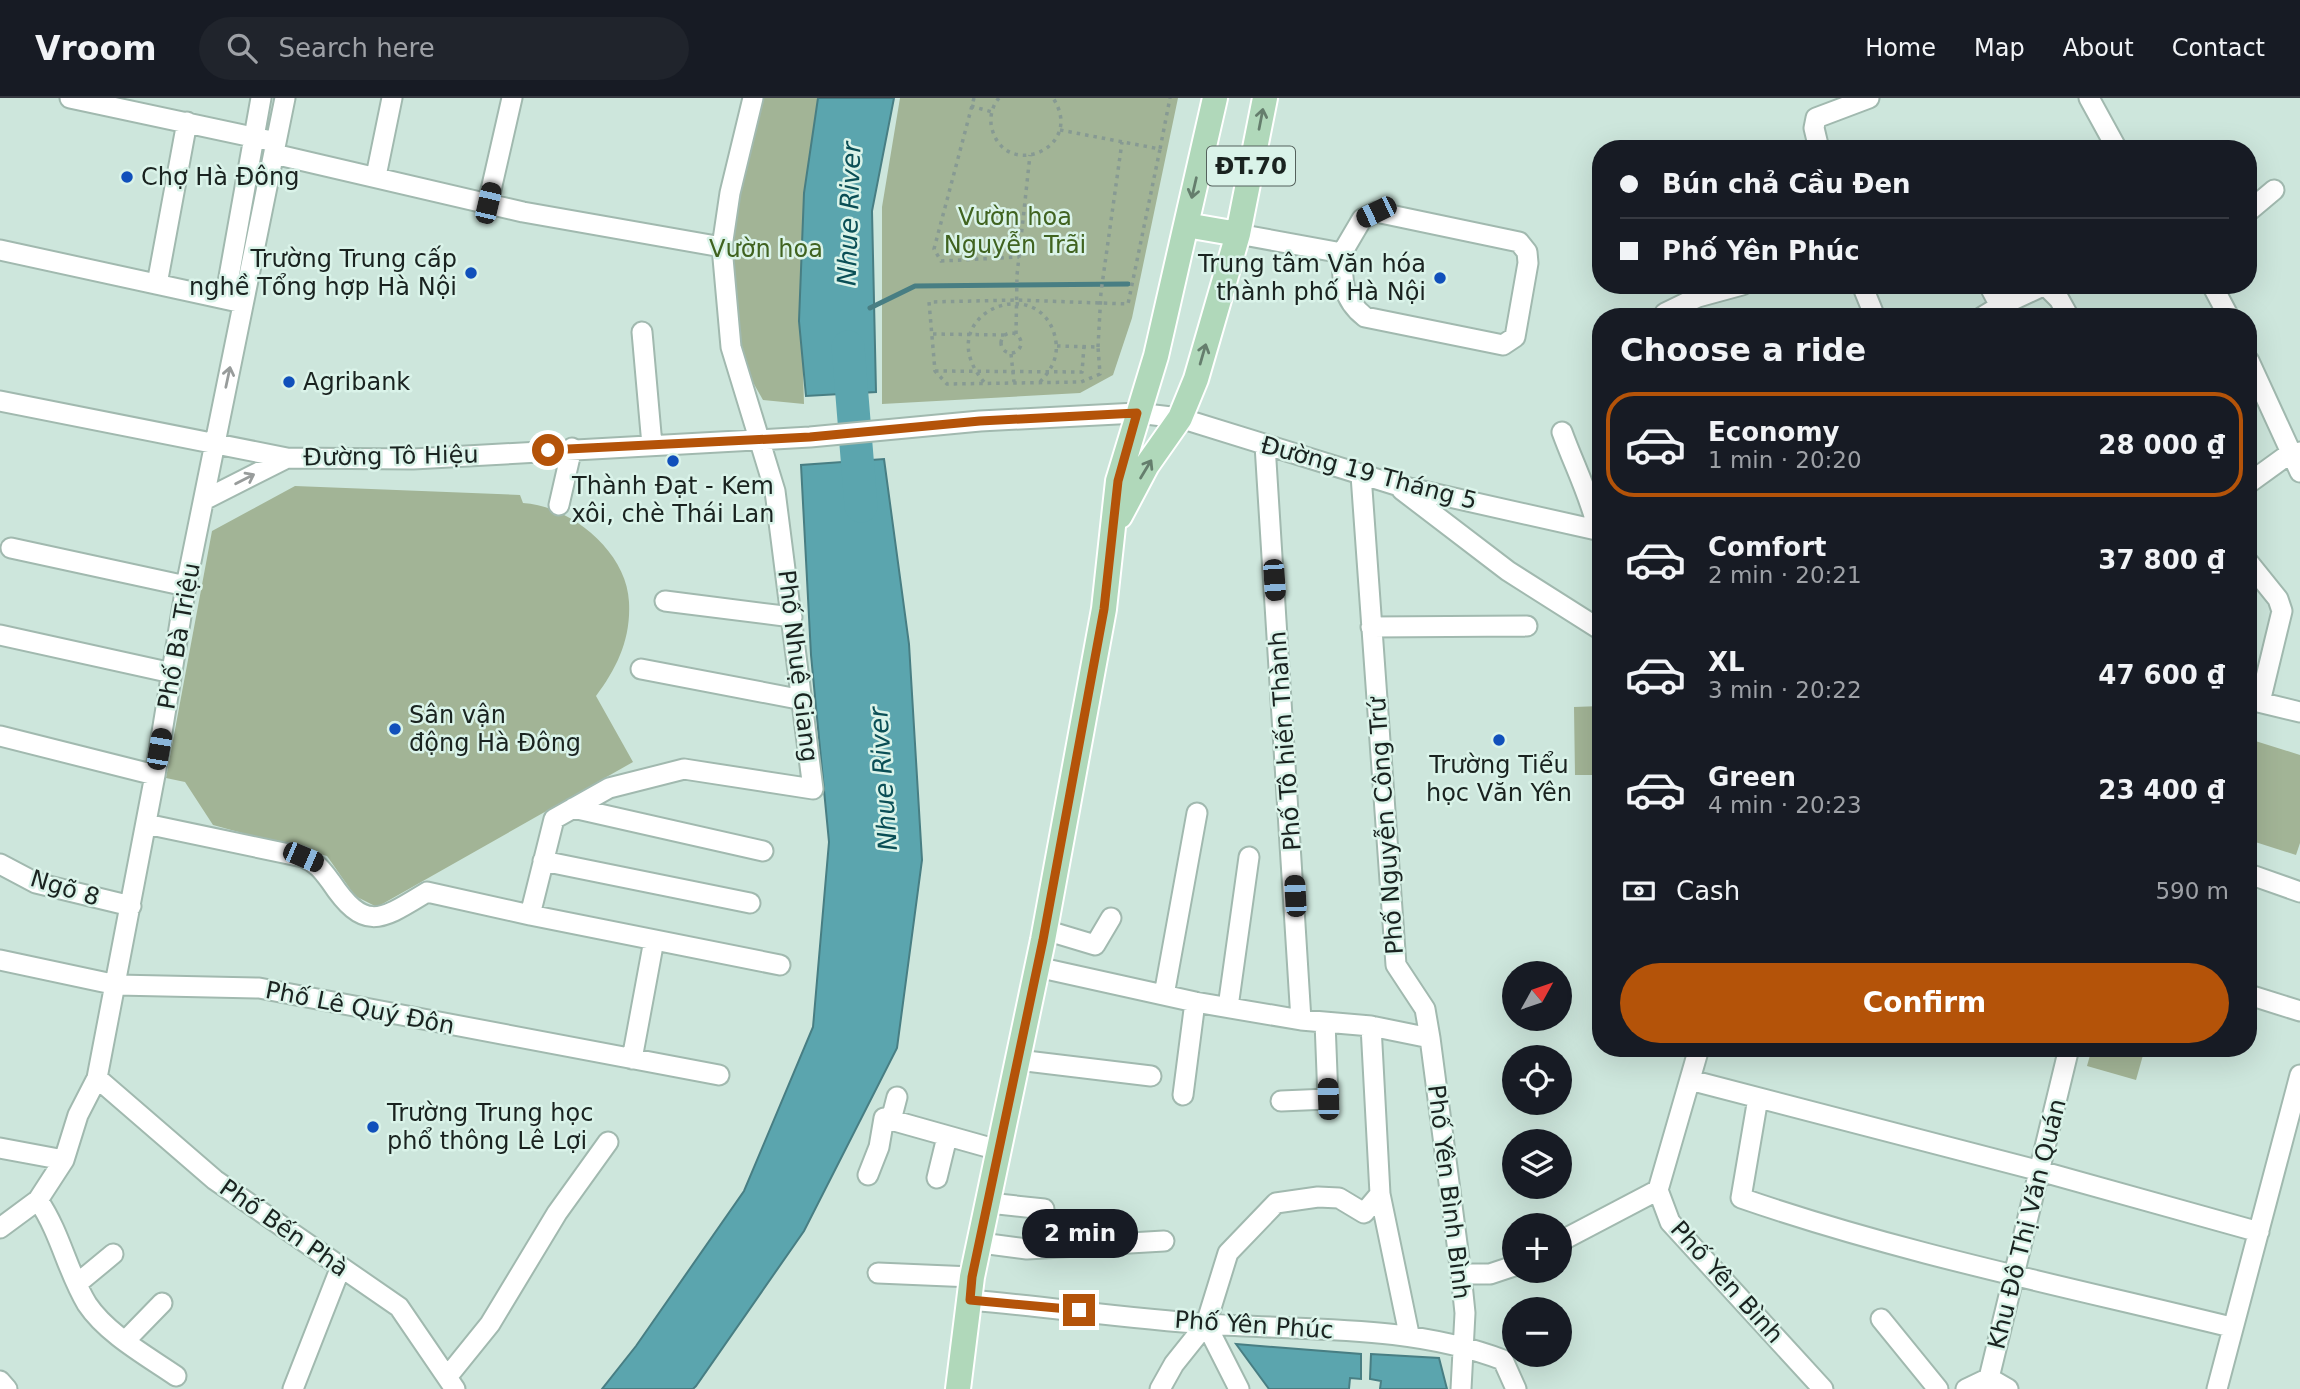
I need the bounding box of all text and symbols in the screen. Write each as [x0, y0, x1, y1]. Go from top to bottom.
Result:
search box [199, 17, 689, 80]
text: Vroom [35, 29, 157, 68]
icon: search [223, 29, 261, 67]
text: Search here [279, 33, 435, 63]
text: Home [1865, 34, 1936, 62]
text: Map [1974, 34, 2025, 62]
text: About [2063, 34, 2134, 62]
text: Contact [2172, 34, 2265, 62]
one-way arrow [1254, 108, 1268, 131]
water label: Nhue River [831, 139, 867, 286]
road number: ĐT.70 [1207, 146, 1295, 186]
place label: Chợ Hà Đông [141, 163, 299, 191]
marker: Chợ Hà Đông [119, 169, 135, 185]
text: Bún chả Cầu Đen [1662, 169, 1911, 199]
one-way arrow [1187, 176, 1201, 199]
car [474, 180, 503, 226]
car [1353, 193, 1400, 231]
park label: Vườn hoa Nguyễn Trãi [944, 203, 1086, 259]
park label: Vườn hoa [709, 235, 823, 263]
text: Phố Yên Phúc [1662, 236, 1860, 266]
place label: Trường Trung cấp nghề Tổng hợp Hà Nội [189, 245, 457, 301]
place label: Trung tâm Văn hóa thành phố Hà Nội [1197, 250, 1426, 306]
marker: Trường Trung cấp nghề Tổng hợp Hà Nội [463, 265, 479, 281]
marker: Trung tâm Văn hóa thành phố Hà Nội [1432, 270, 1448, 286]
text: Choose a ride [1620, 331, 1866, 369]
one-way arrow [1198, 343, 1211, 365]
one-way arrow [221, 366, 235, 389]
place label: Agribank [303, 368, 410, 396]
marker: Agribank [281, 374, 297, 390]
icon: car [1624, 413, 1687, 476]
text: Economy [1708, 417, 1839, 447]
text: 28 000 ₫ [2098, 430, 2225, 460]
street label: Đường 19 Tháng 5 [1258, 431, 1480, 515]
route start [532, 434, 564, 466]
street label: Đường Tô Hiệu [303, 440, 479, 472]
text: 1 min · 20:20 [1708, 447, 1862, 473]
marker: Thành Đạt - Kem xôi, chè Thái Lan [665, 453, 681, 469]
one-way arrow [1139, 459, 1153, 479]
one-way arrow [235, 472, 255, 486]
place label: Thành Đạt - Kem xôi, chè Thái Lan [571, 472, 775, 528]
icon: car [1624, 528, 1687, 591]
text: Comfort [1708, 532, 1826, 562]
text: 37 800 ₫ [2098, 545, 2225, 575]
car [1263, 558, 1286, 602]
street label: Phố Bà Triệu [152, 560, 206, 712]
text: 2 min · 20:21 [1708, 562, 1862, 588]
street label: Phố Nhuệ Giang [772, 568, 824, 764]
street label: Phố Tô hiến Thành [1263, 630, 1307, 852]
icon: car [1624, 643, 1687, 706]
text: XL [1708, 647, 1745, 677]
text: 47 600 ₫ [2098, 660, 2225, 690]
text: 3 min · 20:22 [1708, 677, 1862, 703]
street label: Phố Nguyễn Công Trứ [1362, 695, 1409, 956]
place label: Sân vận động Hà Đông [409, 701, 581, 757]
water label: Nhue River [863, 704, 903, 852]
marker: Sân vận động Hà Đông [387, 721, 403, 737]
car [146, 726, 173, 772]
marker: Trường Tiểu học Văn Yên [1491, 732, 1507, 748]
place label: Trường Tiểu học Văn Yên [1426, 751, 1572, 807]
icon: car [1624, 758, 1687, 821]
text: Green [1708, 762, 1796, 792]
text: 23 400 ₫ [2098, 775, 2225, 805]
text: 4 min · 20:23 [1708, 792, 1862, 818]
car [280, 839, 327, 875]
street label: Ngõ 8 [27, 864, 103, 912]
icon: cash [1620, 872, 1658, 910]
car [1284, 874, 1307, 918]
text: Cash [1676, 876, 1740, 906]
text: 590 m [2155, 878, 2229, 904]
north arrow [1502, 961, 1572, 1031]
map controls [1502, 961, 1572, 1367]
button: Confirm [1620, 963, 2229, 1043]
street label: Phố Lê Quý Đôn [263, 976, 457, 1040]
button: locate [1502, 1045, 1572, 1115]
car [1317, 1078, 1340, 1120]
street label: Phố Yên Bình Bình [1422, 1083, 1476, 1301]
street label: Khu Đô Thị Văn Quán [1982, 1096, 2072, 1352]
place label: Trường Trung học phổ thông Lê Lợi [386, 1099, 593, 1155]
marker: Trường Trung học phổ thông Lê Lợi [365, 1119, 381, 1135]
button: layers [1502, 1129, 1572, 1199]
street label: Phố Bến Phà [214, 1173, 354, 1283]
callout: 2 min [1021, 1208, 1137, 1258]
button: + [1502, 1213, 1572, 1283]
street label: Phố Yên Bình [1665, 1215, 1789, 1349]
text: 2 min [1044, 1220, 1116, 1246]
route end [1063, 1294, 1095, 1326]
button: − [1502, 1297, 1572, 1367]
street label: Phố Yên Phúc [1174, 1305, 1334, 1345]

